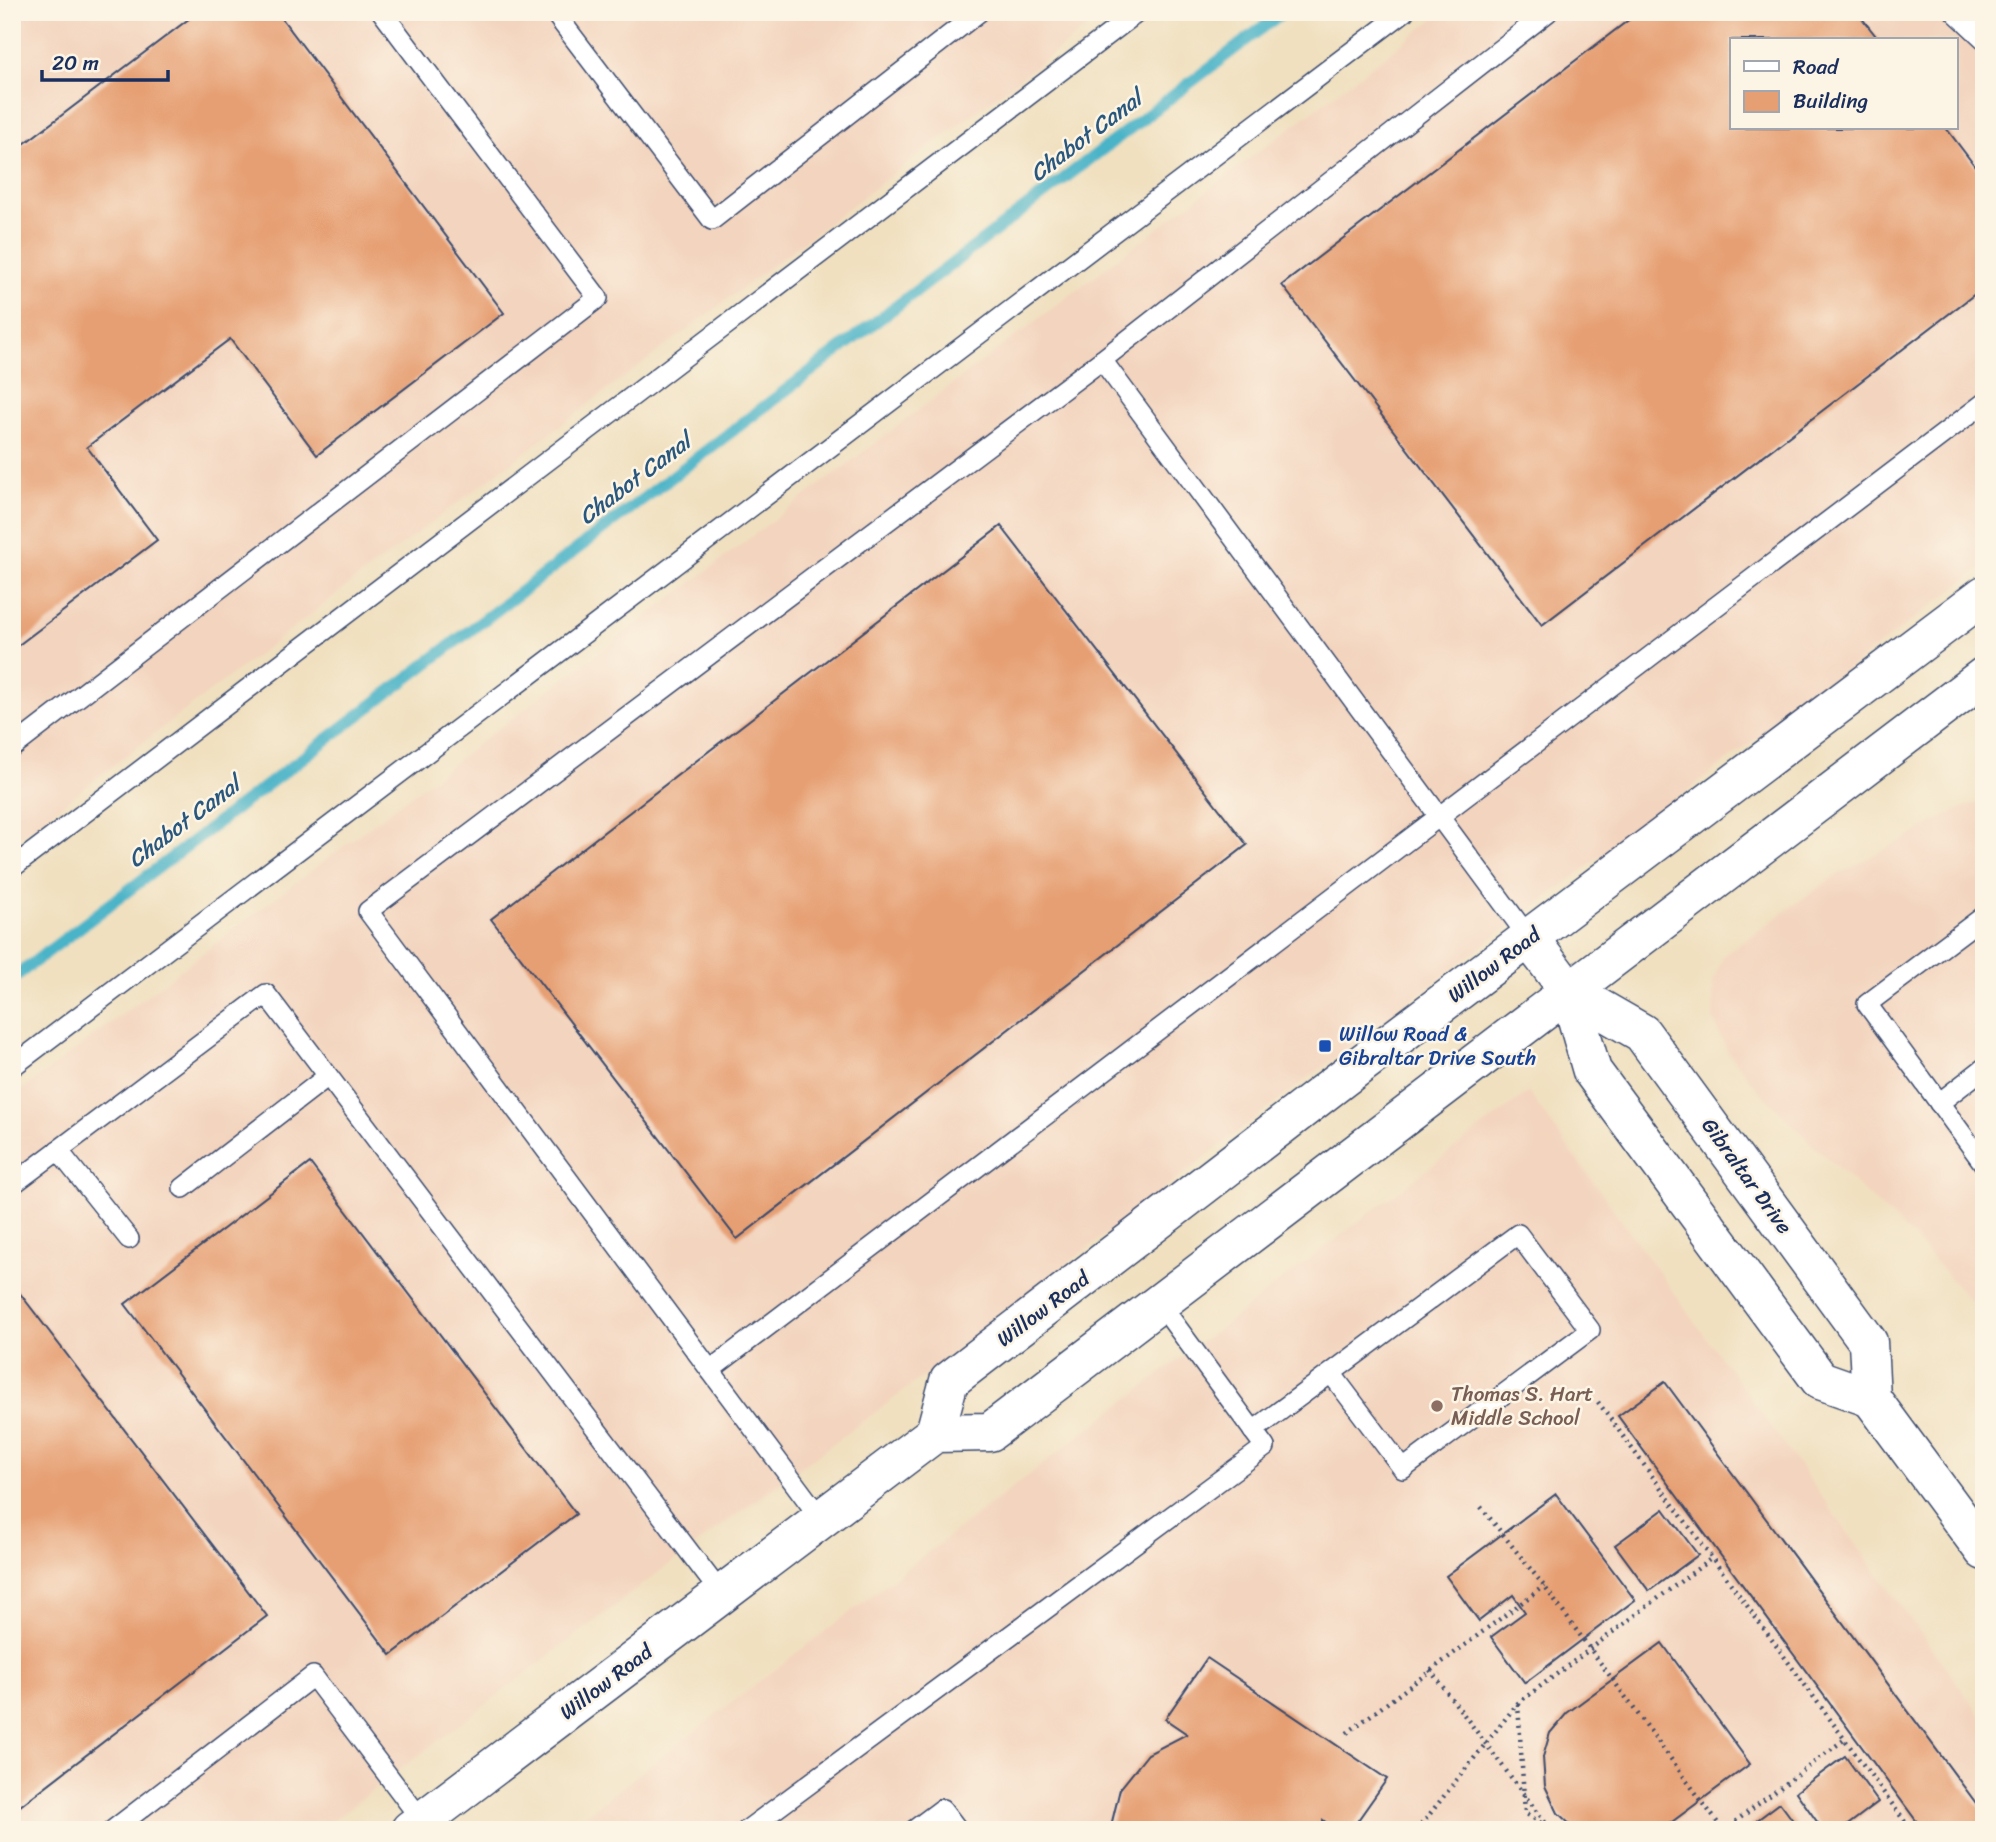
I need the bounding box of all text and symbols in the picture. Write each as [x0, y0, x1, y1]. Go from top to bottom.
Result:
scale bar [42, 38, 168, 82]
legend [1730, 38, 1958, 130]
text: 20 m [52, 44, 99, 82]
text: Road [1793, 48, 1840, 86]
water label: Chabot Canal [1020, 76, 1156, 193]
text: Building [1793, 82, 1869, 120]
water label: Chabot Canal [569, 419, 705, 536]
water label: Chabot Canal [118, 762, 254, 879]
street label: Willow Road [1439, 916, 1551, 1013]
place label: Willow Road & Gibraltar Drive South [1339, 1015, 1536, 1077]
marker: Willow Road & Gibraltar Drive South [1317, 1038, 1333, 1054]
street label: Gibraltar Drive [1691, 1109, 1803, 1243]
street label: Willow Road [988, 1260, 1100, 1357]
place label: Thomas S. Hart Middle School [1451, 1375, 1593, 1437]
marker: Thomas S. Hart Middle School [1429, 1398, 1445, 1414]
street label: Willow Road [551, 1633, 663, 1730]

